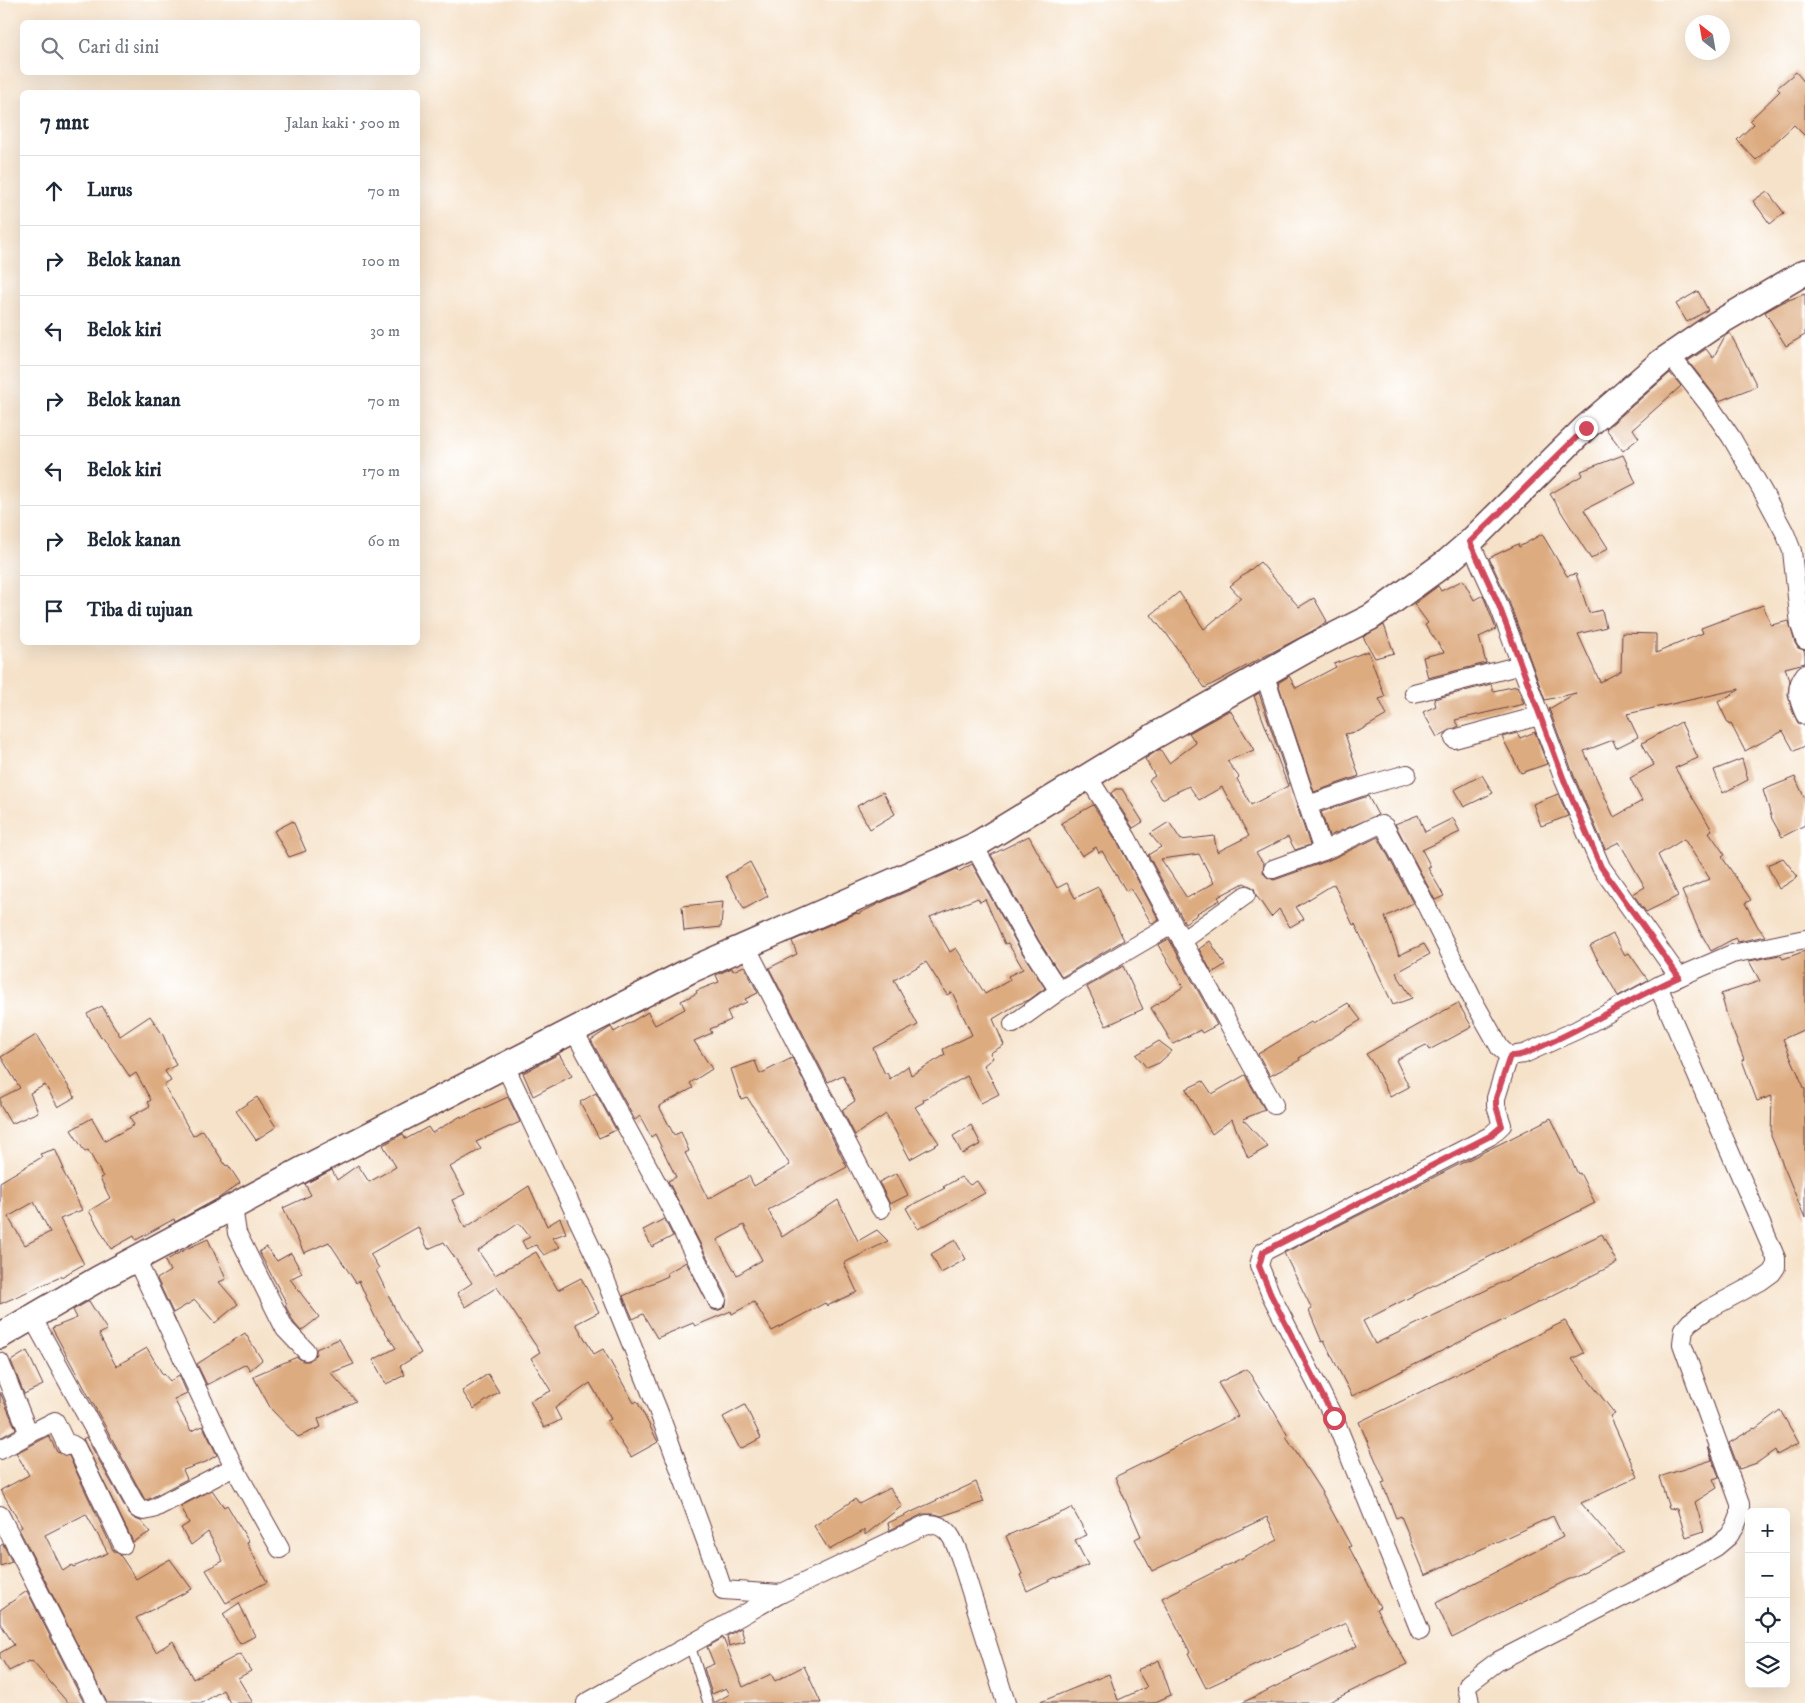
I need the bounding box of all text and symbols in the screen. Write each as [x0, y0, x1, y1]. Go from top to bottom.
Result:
north arrow [1685, 15, 1730, 60]
search box [20, 20, 420, 75]
icon: search [38, 34, 66, 62]
text: Cari di sini [78, 36, 159, 59]
text: 7 mnt [40, 110, 89, 136]
text: Jalan kaki · 500 m [286, 113, 400, 133]
icon: ahead [40, 177, 68, 205]
text: Lurus [87, 179, 132, 202]
text: 70 m [368, 181, 400, 201]
icon: right [40, 247, 68, 275]
text: Belok kanan [87, 249, 181, 272]
text: 100 m [362, 251, 400, 271]
icon: left [40, 317, 68, 345]
text: Belok kiri [87, 319, 161, 342]
text: 30 m [370, 321, 400, 341]
icon: right [40, 387, 68, 415]
text: Belok kanan [87, 389, 181, 412]
text: 70 m [368, 391, 400, 411]
route end [1575, 417, 1598, 440]
icon: left [40, 457, 68, 485]
text: Belok kiri [87, 459, 161, 482]
text: 170 m [362, 461, 400, 481]
icon: right [40, 527, 68, 555]
text: Belok kanan [87, 529, 181, 552]
text: 60 m [368, 531, 400, 551]
icon: arrive [40, 597, 68, 625]
text: Tiba di tujuan [87, 599, 193, 622]
route start [1323, 1407, 1346, 1430]
map controls [1745, 1508, 1790, 1688]
button: + [1745, 1508, 1790, 1553]
button: − [1745, 1553, 1790, 1598]
button: locate [1745, 1598, 1790, 1643]
button: layers [1745, 1643, 1790, 1688]

